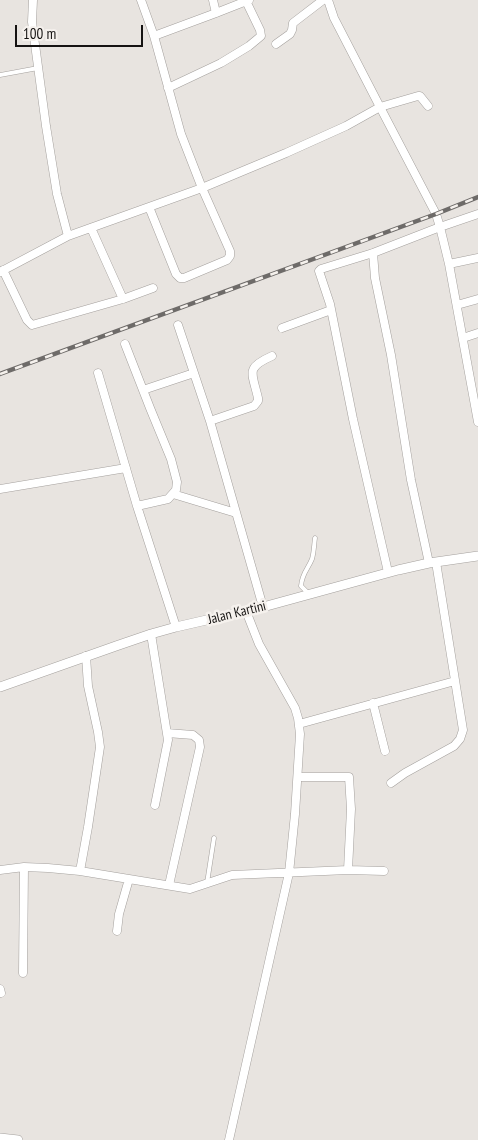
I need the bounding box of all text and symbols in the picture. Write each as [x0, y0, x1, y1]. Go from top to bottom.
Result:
scale bar [18, 15, 145, 47]
text: 100 m [23, 24, 56, 43]
street label: Jalan Kartini [206, 598, 268, 628]

